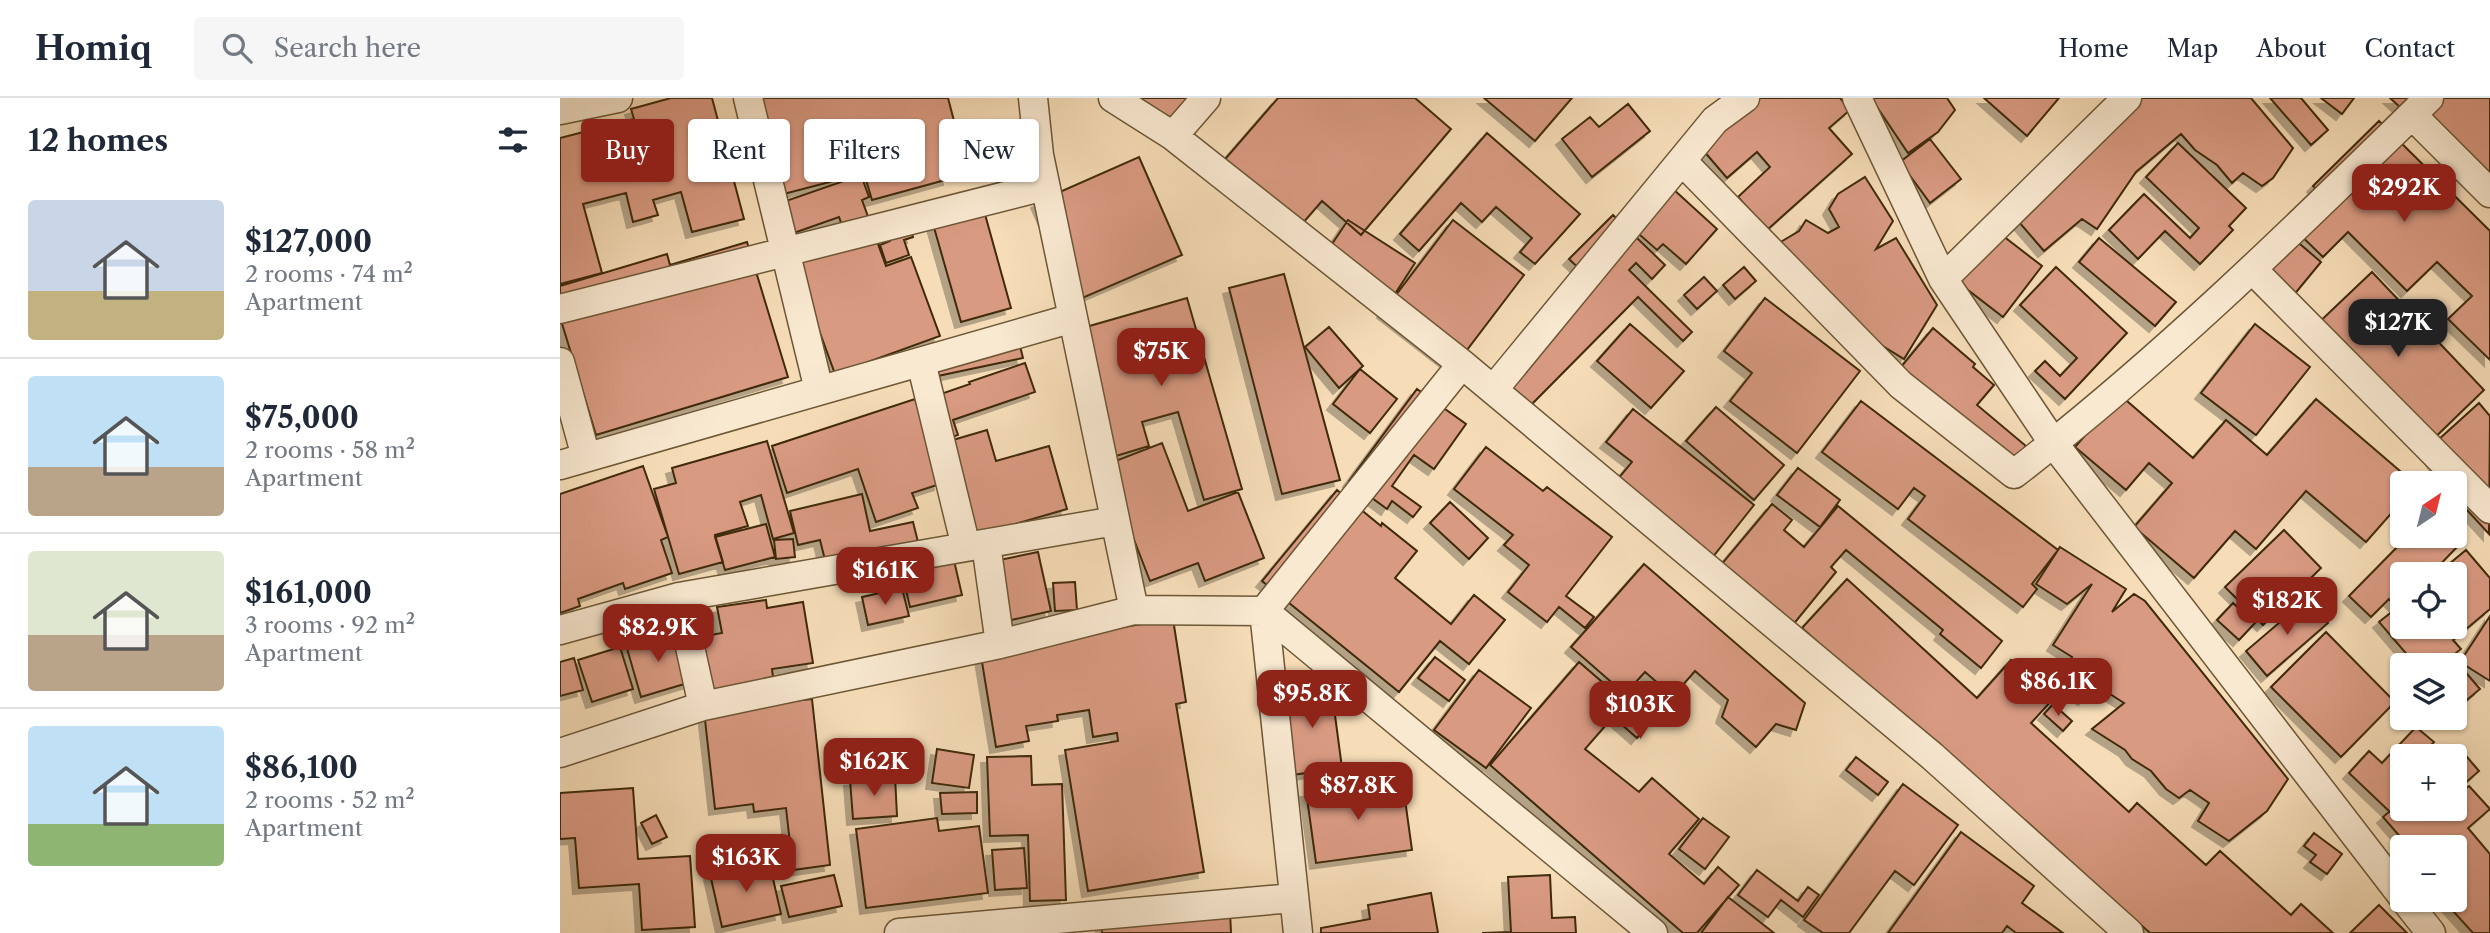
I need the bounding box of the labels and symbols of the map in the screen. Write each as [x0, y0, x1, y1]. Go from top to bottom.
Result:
pin: $292K [2355, 164, 2453, 224]
pin: $127K [2349, 300, 2447, 359]
pin: $75K [1120, 328, 1202, 388]
north arrow [2390, 471, 2468, 548]
pin: $161K [836, 547, 934, 607]
pin: $182K [2238, 578, 2336, 637]
pin: $82.9K [601, 604, 715, 664]
pin: $86.1K [2001, 658, 2115, 718]
pin: $95.8K [1255, 670, 1369, 730]
pin: $103K [1591, 682, 1689, 741]
pin: $162K [825, 738, 923, 798]
pin: $87.8K [1301, 762, 1415, 822]
pin: $163K [697, 834, 795, 894]

